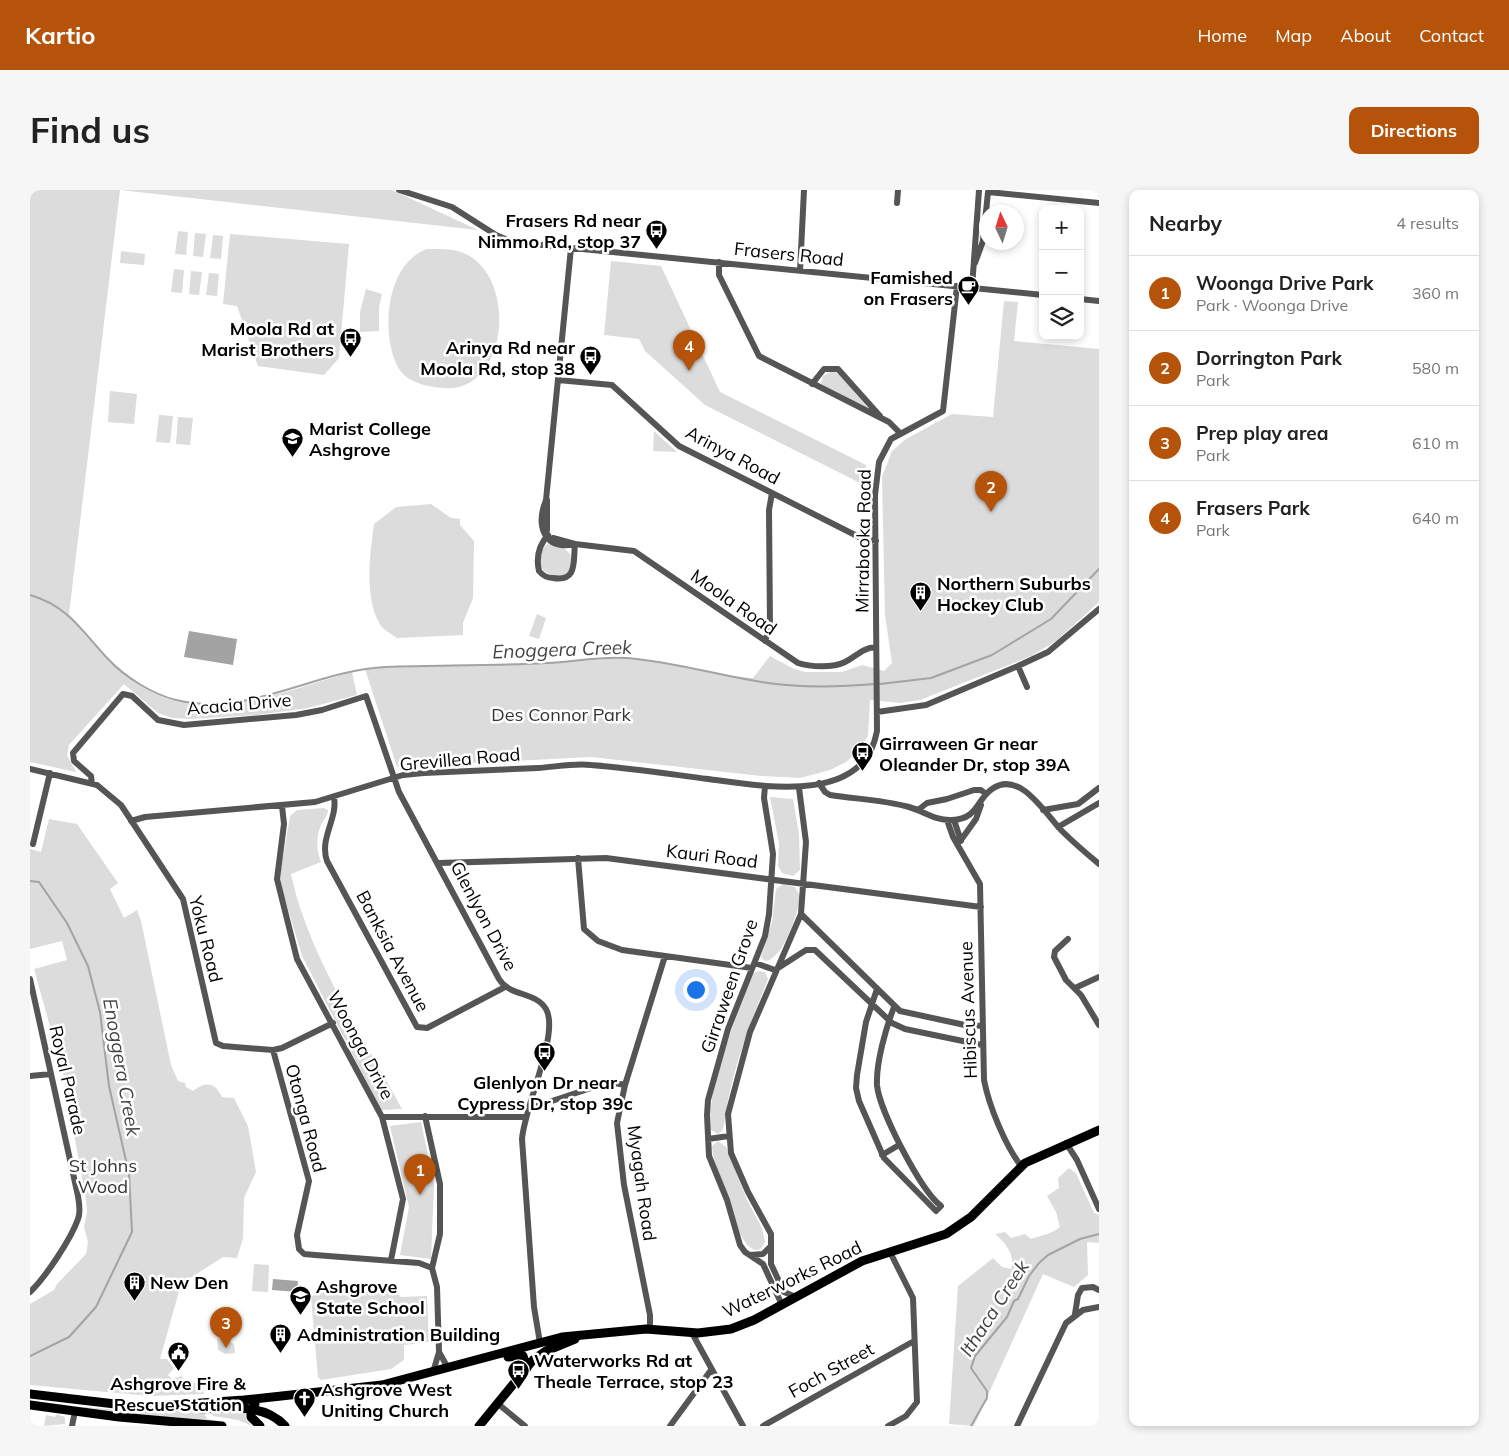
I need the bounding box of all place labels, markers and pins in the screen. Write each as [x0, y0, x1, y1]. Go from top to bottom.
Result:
place label: Frasers Rd near Nimmo Rd, stop 37 [478, 209, 642, 253]
bus stop icon: Frasers Rd near Nimmo Rd, stop 37 [645, 218, 669, 249]
place label: Famished on Frasers [863, 266, 953, 310]
cafe icon: Famished on Frasers [957, 275, 981, 306]
place label: Moola Rd at Marist Brothers [201, 317, 334, 361]
bus stop icon: Moola Rd at Marist Brothers [338, 326, 362, 357]
pin: 4 [673, 330, 705, 371]
place label: Arinya Rd near Moola Rd, stop 38 [420, 336, 576, 380]
bus stop icon: Arinya Rd near Moola Rd, stop 38 [579, 345, 603, 376]
place label: Marist College Ashgrove [309, 417, 431, 461]
school or university icon: Marist College Ashgrove [281, 426, 305, 457]
pin: 2 [975, 471, 1007, 512]
place label: Northern Suburbs Hockey Club [937, 572, 1091, 616]
building icon: Northern Suburbs Hockey Club [909, 581, 933, 612]
place label: Girraween Gr near Oleander Dr, stop 39A [879, 732, 1071, 776]
bus stop icon: Girraween Gr near Oleander Dr, stop 39A [851, 741, 875, 772]
bus stop icon: Glenlyon Dr near Cypress Dr, stop 39c [533, 1040, 557, 1071]
place label: Glenlyon Dr near Cypress Dr, stop 39c [457, 1071, 633, 1115]
pin: 1 [404, 1154, 436, 1195]
building icon: New Den [122, 1270, 146, 1301]
place label: New Den [150, 1271, 229, 1294]
place label: Ashgrove State School [316, 1275, 425, 1319]
school or university icon: Ashgrove State School [288, 1284, 312, 1315]
pin: 3 [210, 1307, 242, 1348]
building icon: Administration Building [269, 1322, 293, 1353]
place label: Administration Building [297, 1323, 500, 1346]
public building icon: Ashgrove Fire & Rescue Station [166, 1341, 190, 1372]
place label: Waterworks Rd at Theale Terrace, stop 23 [534, 1349, 734, 1393]
bus stop icon: Waterworks Rd at Theale Terrace, stop 23 [506, 1358, 530, 1389]
place label: Ashgrove Fire & Rescue Station [110, 1372, 246, 1416]
place label: Ashgrove West Uniting Church [321, 1378, 452, 1422]
church icon: Ashgrove West Uniting Church [293, 1387, 317, 1418]

